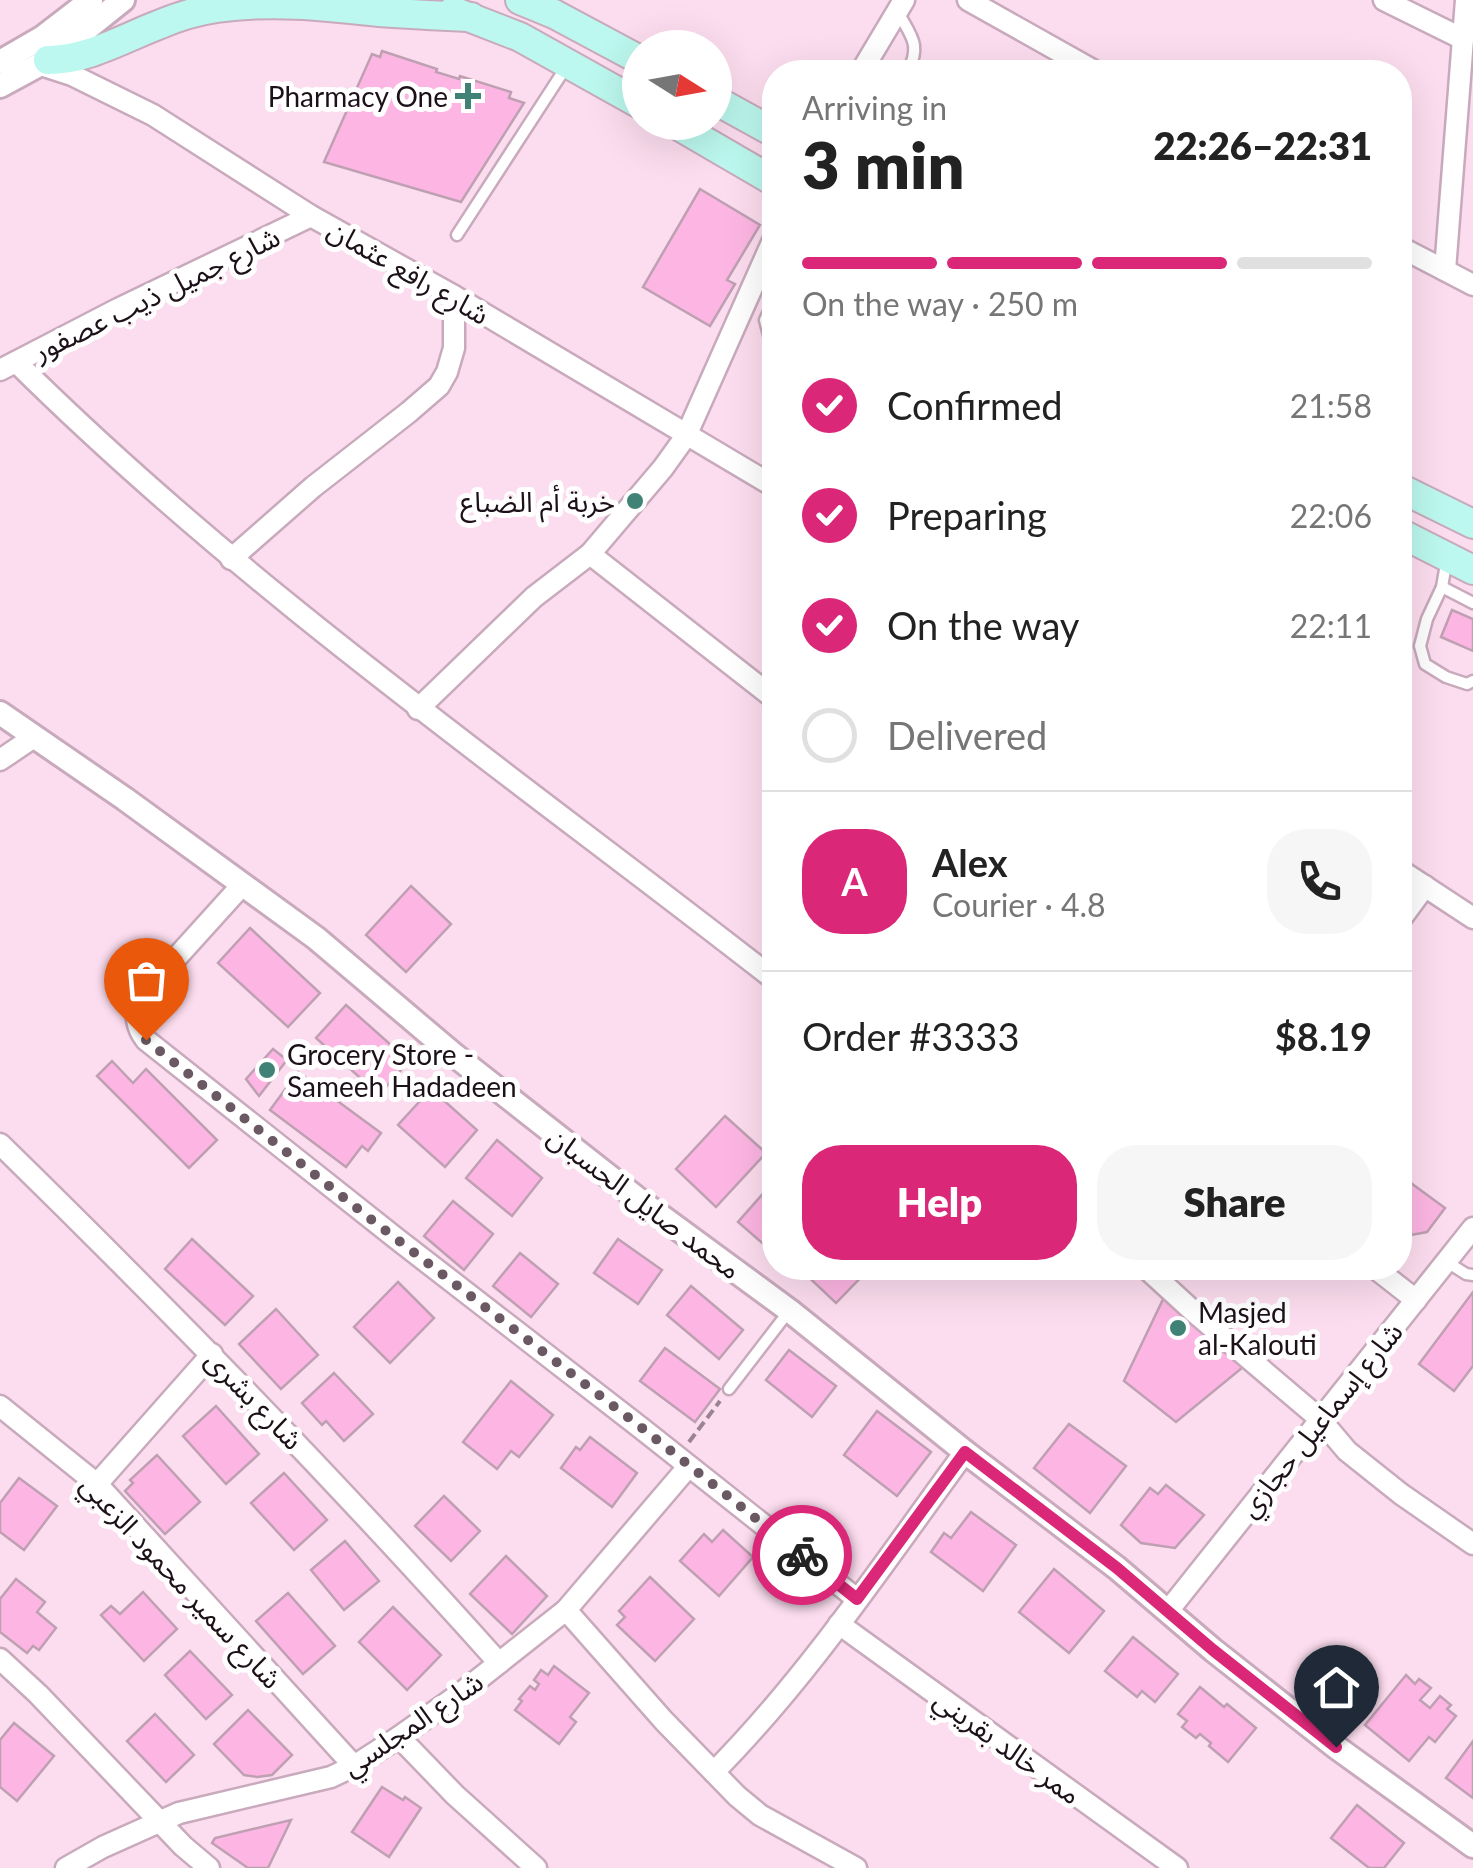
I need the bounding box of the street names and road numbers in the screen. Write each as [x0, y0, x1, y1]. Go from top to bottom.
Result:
street label: شارع رافع عثمان [320, 211, 496, 335]
street label: شارع جميل ذيب عصفور [26, 219, 287, 372]
street label: محمد صايل الحسبان [541, 1118, 748, 1286]
street label: شارع إسماعيل حجازي [1231, 1315, 1413, 1527]
street label: شارع بشرى [196, 1342, 311, 1459]
street label: شارع سمير محمود الزعبي [70, 1467, 290, 1699]
street label: شارع المجلسي [335, 1663, 492, 1787]
street label: ممر خالد بقريني [925, 1681, 1088, 1815]

